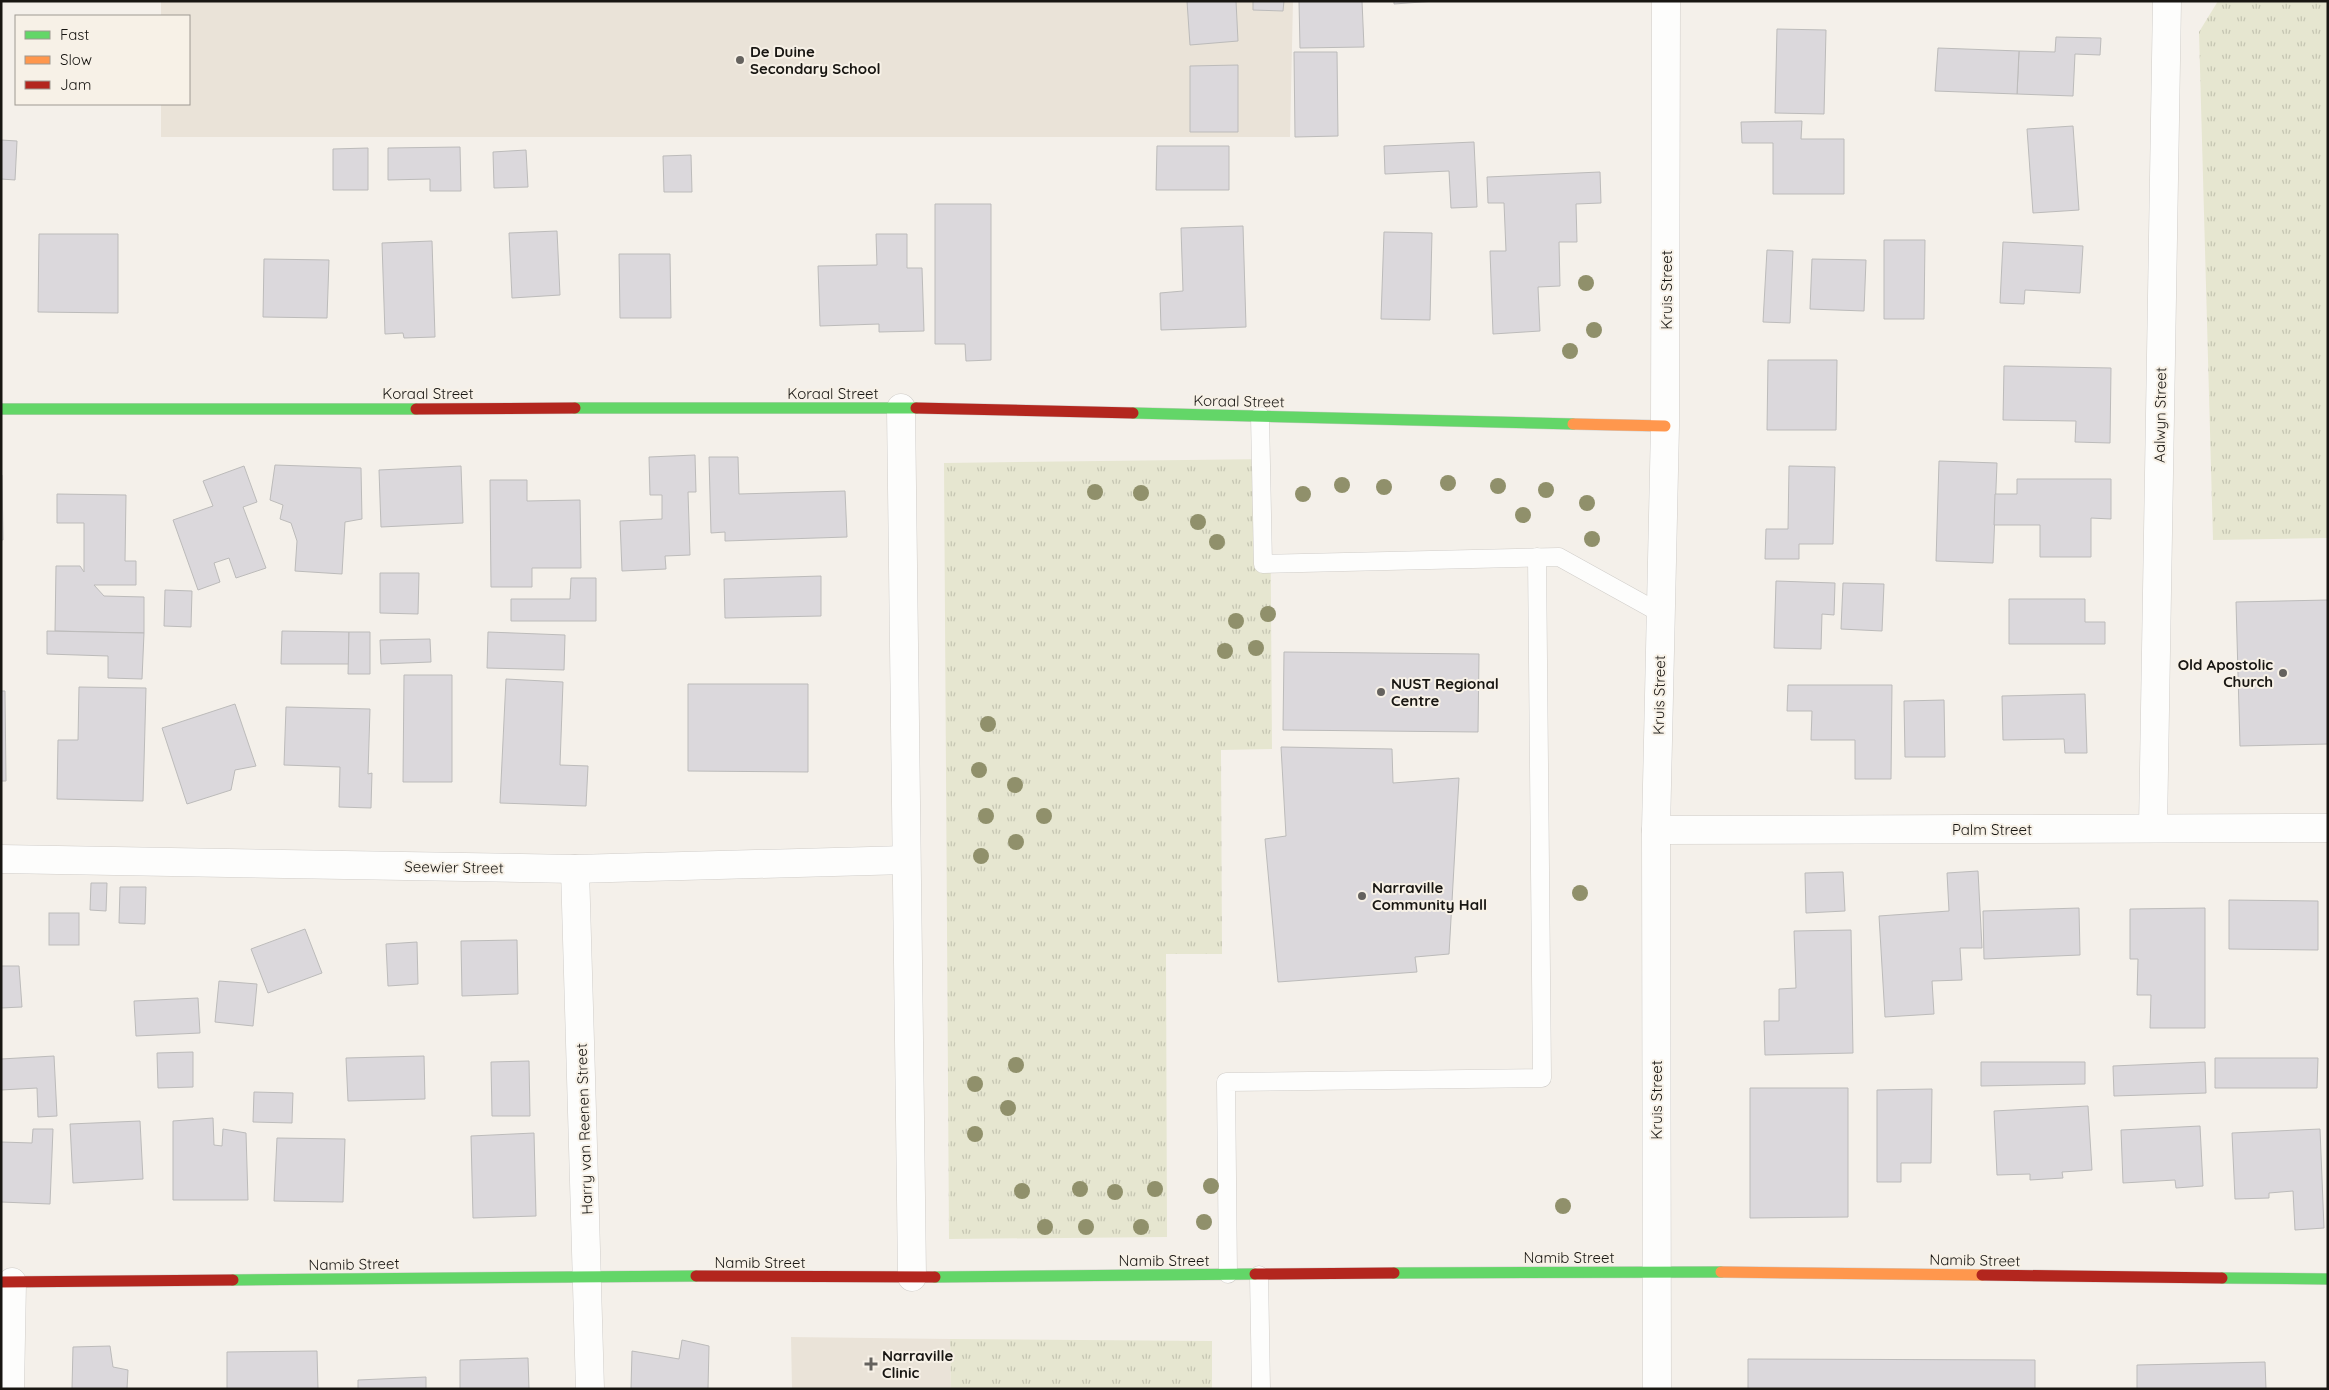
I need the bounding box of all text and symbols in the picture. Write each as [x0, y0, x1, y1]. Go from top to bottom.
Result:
legend [15, 15, 190, 105]
text: Fast [60, 25, 89, 44]
place label: De Duine Secondary School [750, 42, 881, 78]
text: Slow [60, 50, 92, 69]
marker: De Duine Secondary School [734, 54, 746, 66]
text: Jam [60, 75, 91, 94]
street label: Kruis Street [1657, 250, 1676, 330]
street label: Aalwyn Street [2150, 367, 2170, 463]
street label: Koraal Street [382, 384, 474, 403]
street label: Koraal Street [787, 384, 879, 403]
street label: Koraal Street [1193, 391, 1285, 411]
street label: Kruis Street [1649, 655, 1669, 735]
place label: Old Apostolic Church [2178, 655, 2273, 691]
marker: Old Apostolic Church [2277, 667, 2289, 679]
place label: NUST Regional Centre [1391, 674, 1499, 710]
marker: NUST Regional Centre [1375, 686, 1387, 698]
street label: Palm Street [1952, 820, 2032, 839]
street label: Seewier Street [404, 857, 504, 877]
place label: Narraville Community Hall [1372, 878, 1487, 914]
marker: Narraville Community Hall [1356, 890, 1368, 902]
street label: Harry van Reenen Street [572, 1043, 596, 1215]
street label: Kruis Street [1647, 1060, 1666, 1140]
street label: Namib Street [1523, 1248, 1615, 1267]
street label: Namib Street [1929, 1250, 2021, 1270]
street label: Namib Street [1118, 1251, 1210, 1270]
street label: Namib Street [714, 1253, 806, 1272]
street label: Namib Street [308, 1254, 400, 1274]
place label: Narraville Clinic [882, 1346, 953, 1382]
marker: Narraville Clinic [864, 1357, 878, 1371]

